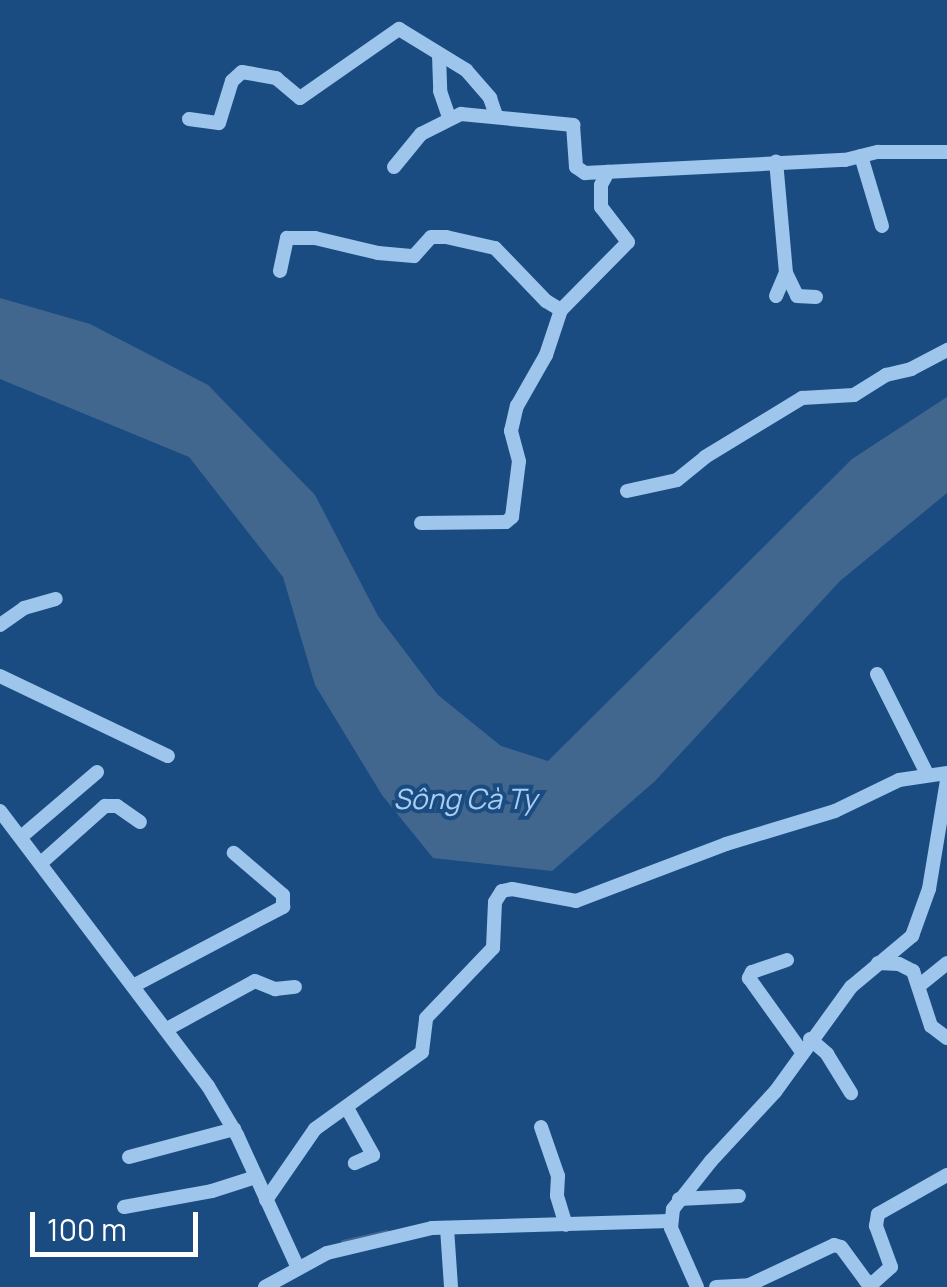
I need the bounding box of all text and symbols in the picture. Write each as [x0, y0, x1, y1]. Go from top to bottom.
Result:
water label: Sông Cà Ty [393, 781, 537, 815]
scale bar [35, 1192, 202, 1254]
text: 100 m [47, 1209, 127, 1250]

